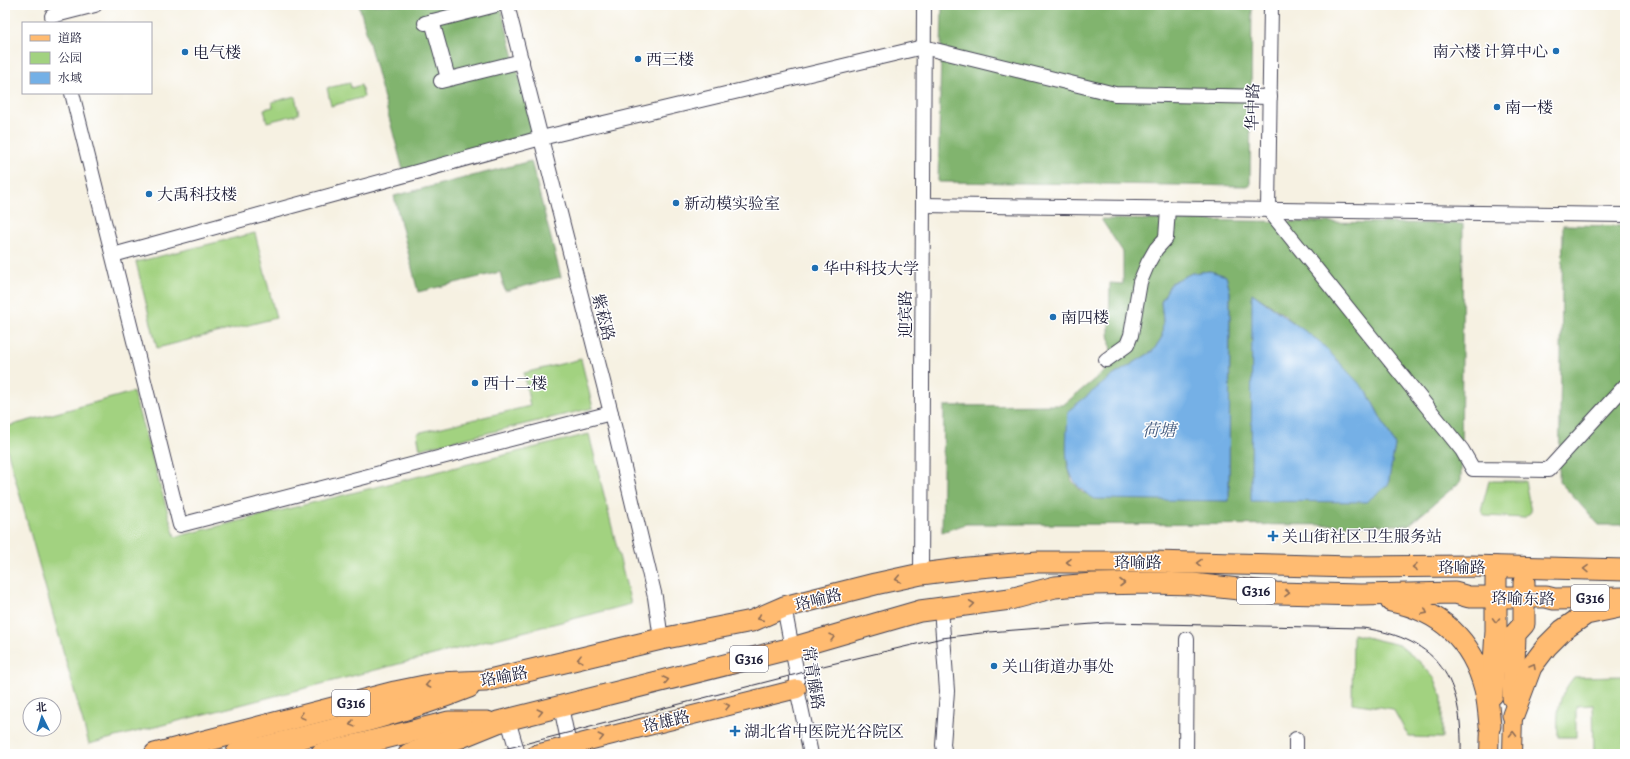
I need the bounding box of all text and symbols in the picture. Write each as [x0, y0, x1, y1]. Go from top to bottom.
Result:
legend [22, 22, 152, 94]
text: 道路 [58, 30, 82, 46]
place label: 南六楼 计算中心 [1433, 41, 1548, 63]
place label: 电气楼 [193, 42, 241, 64]
marker: 南六楼 计算中心 [1551, 46, 1561, 56]
marker: 电气楼 [180, 47, 190, 57]
place label: 西三楼 [646, 49, 694, 71]
text: 公园 [58, 50, 82, 66]
marker: 西三楼 [633, 54, 643, 64]
text: 水域 [58, 70, 82, 86]
street label: 华中路 [1242, 83, 1264, 131]
place label: 南一楼 [1505, 97, 1553, 119]
marker: 南一楼 [1492, 102, 1502, 112]
place label: 大禹科技楼 [157, 184, 237, 206]
marker: 大禹科技楼 [144, 189, 154, 199]
place label: 新动模实验室 [684, 193, 780, 215]
marker: 新动模实验室 [671, 198, 681, 208]
place label: 华中科技大学 [823, 258, 919, 280]
marker: 华中科技大学 [810, 263, 820, 273]
street label: 迎宾路 [895, 290, 917, 338]
street label: 紫菘路 [587, 291, 620, 343]
place label: 南四楼 [1061, 307, 1109, 329]
marker: 南四楼 [1048, 312, 1058, 322]
place label: 西十二楼 [483, 373, 547, 395]
marker: 西十二楼 [470, 378, 480, 388]
water label: 荷塘 [1142, 419, 1179, 442]
place label: 关山街社区卫生服务站 [1282, 526, 1442, 548]
marker: 关山街社区卫生服务站 [1267, 530, 1279, 542]
street label: 珞喻路 [1114, 552, 1162, 574]
street label: 珞喻路 [1438, 557, 1486, 579]
one-way arrow [1066, 558, 1072, 566]
one-way arrow [1196, 559, 1202, 567]
one-way arrow [1412, 563, 1418, 571]
one-way arrow [1583, 565, 1589, 573]
one-way arrow [895, 575, 902, 583]
road number: G316 [1237, 578, 1275, 604]
one-way arrow [1119, 579, 1125, 587]
street label: 珞喻路 [792, 583, 844, 616]
road number: G316 [1571, 585, 1609, 611]
street label: 珞喻东路 [1491, 587, 1555, 611]
one-way arrow [1284, 589, 1290, 597]
one-way arrow [969, 600, 975, 609]
one-way arrow [1421, 608, 1428, 615]
one-way arrow [757, 613, 764, 621]
one-way arrow [1492, 617, 1500, 623]
one-way arrow [828, 633, 835, 642]
street label: 常青藤路 [797, 645, 829, 711]
road number: G316 [730, 646, 768, 672]
one-way arrow [577, 654, 583, 662]
place label: 关山街道办事处 [1002, 656, 1114, 678]
marker: 关山街道办事处 [989, 661, 999, 671]
street label: 珞喻路 [479, 662, 530, 692]
one-way arrow [1528, 663, 1535, 670]
one-way arrow [662, 676, 669, 685]
one-way arrow [425, 681, 431, 689]
road number: G316 [332, 690, 370, 716]
north arrow [22, 697, 62, 737]
text: 北 [35, 700, 47, 715]
one-way arrow [724, 703, 730, 711]
street label: 珞雄路 [640, 705, 692, 738]
one-way arrow [536, 708, 543, 716]
one-way arrow [299, 711, 306, 720]
one-way arrow [348, 719, 355, 728]
place label: 湖北省中医院光谷院区 [744, 721, 904, 743]
marker: 湖北省中医院光谷院区 [729, 725, 741, 737]
one-way arrow [1509, 731, 1517, 737]
one-way arrow [598, 734, 604, 742]

